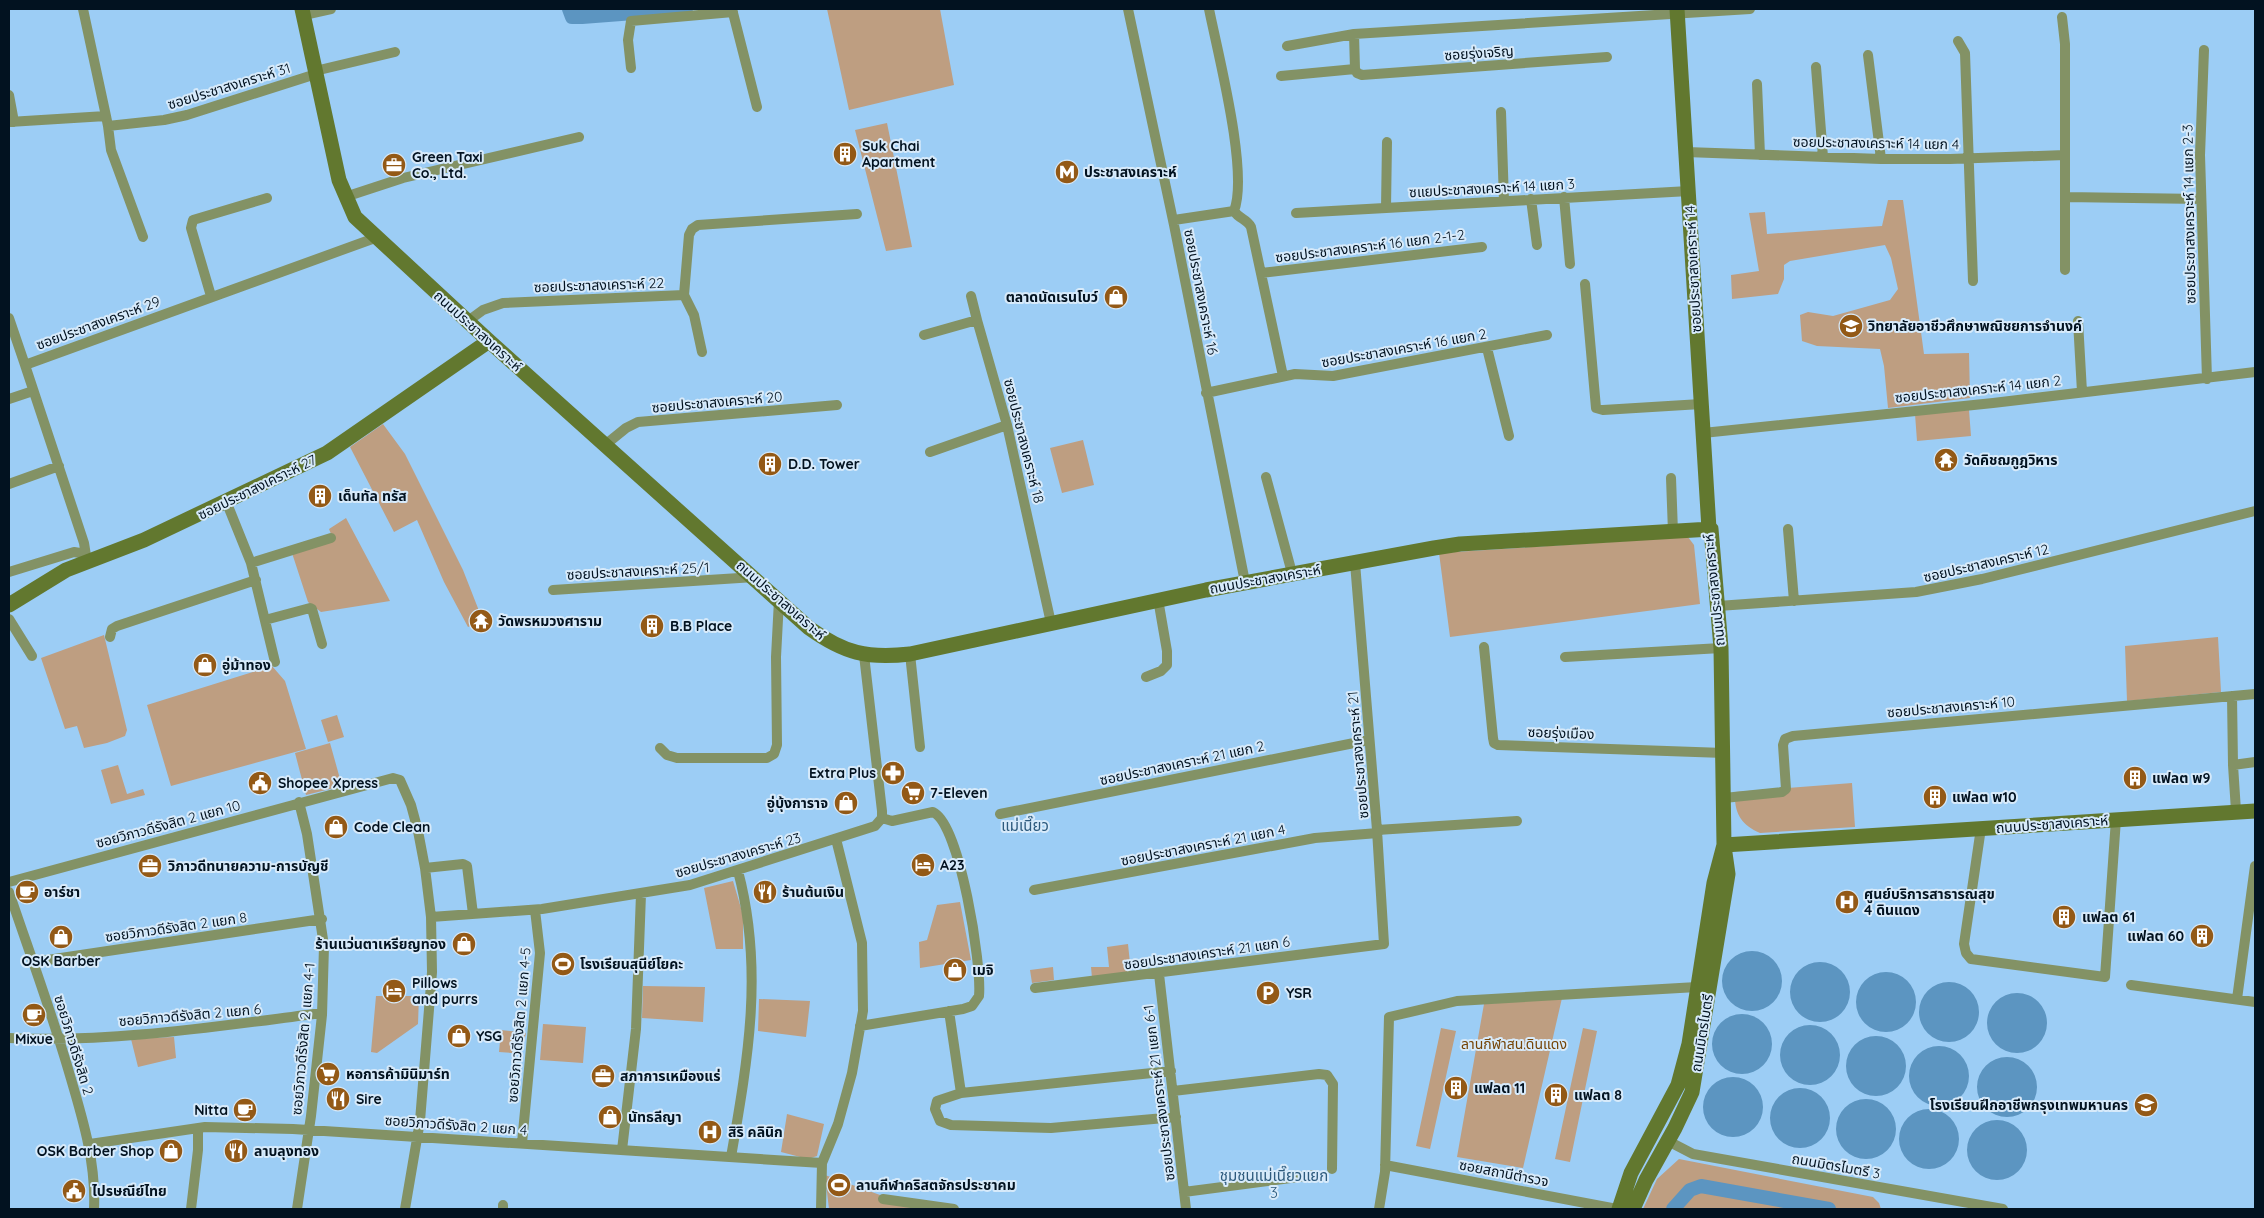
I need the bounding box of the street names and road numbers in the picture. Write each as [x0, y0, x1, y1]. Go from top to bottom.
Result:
street label: ซอยรุ่งเจริญ [1444, 42, 1514, 64]
street label: ซอยประชาสงเคราะห์ 31 [165, 59, 293, 113]
street label: ซอยประชาสงเคราะห์ 14 แยก 2-3 [2178, 124, 2200, 304]
street label: ซอยประชาสงเคราะห์ 14 แยก 4 [1793, 133, 1959, 153]
street label: ซแยประชาสงเคราะห์ 14 แยก 3 [1409, 175, 1575, 201]
street label: ซอยประชาสงเคราะห์ 14 [1681, 205, 1705, 333]
street label: ซอยประชาสงเคราะห์ 16 แยก 2-1-2 [1274, 225, 1466, 267]
street label: ซอยประชาสงเคราะห์ 16 [1180, 228, 1222, 357]
street label: ซอยประชาสงเคราะห์ 22 [533, 274, 665, 296]
street label: ถนนประชาสงเคราะห์ [430, 287, 526, 376]
street label: ซอยประชาสงเคราะห์ 29 [34, 292, 163, 354]
street label: ซอยประชาสงเคราะห์ 16 แยก 2 [1320, 325, 1488, 371]
street label: ซอยประชาสงเคราะห์ 14 แยก 2 [1894, 371, 2062, 407]
street label: ซอยประชาสงเคราะห์ 18 [1000, 377, 1048, 505]
street label: ซอยประชาสงเคราะห์ 20 [651, 387, 783, 417]
street label: ซอยประชาสงเคราะห์ 27 [195, 450, 319, 524]
street label: ถนนประชาสงเคราะห์ [1699, 533, 1729, 647]
street label: ซอยประชาสงเคราะห์ 12 [1922, 540, 2051, 586]
street label: ถนนประชาสงเคราะห์ [733, 556, 830, 644]
street label: ซอยประชาสงเคราะห์ 25/1 [566, 558, 710, 584]
street label: ถนนประชาสงเคราะห์ [1208, 560, 1322, 598]
street label: ซอยประชาสงเคราะห์ 21 [1343, 691, 1373, 819]
street label: ซอยประชาสงเคราะห์ 10 [1886, 692, 2016, 722]
street label: ซอยรุ่งเมือง [1527, 723, 1595, 743]
street label: ซอยประชาสงเคราะห์ 21 แยก 2 [1098, 737, 1266, 789]
street label: ซอยวิภาวดีรังสิต 2 แยก 10 [94, 796, 242, 852]
street label: ถนนประชาสงเคราะห์ [1995, 811, 2109, 837]
street label: ซอยประชาสงเคราะห์ 21 แยก 4 [1119, 820, 1287, 870]
street label: ซอยประชาสงเคราะห์ 23 [673, 828, 803, 882]
street label: ซอยวิภาวดีรังสิต 2 แยก 8 [104, 908, 248, 946]
street label: ซอยประชาสงเคราะห์ 21 แยก 6 [1123, 932, 1292, 974]
street label: ซอยวิภาวดีรังสิต 2 แยก 4-5 [503, 947, 535, 1103]
street label: ซอยวิภาวดีรังสิต 2 แยก 4-1 [287, 962, 319, 1116]
street label: ซอยวิภาวดีรังสิต 2 [50, 993, 98, 1097]
street label: ถนนมิตรไมตรี [1687, 993, 1717, 1073]
street label: ซอยวิภาวดีรังสิต 2 แยก 6 [118, 1000, 262, 1030]
street label: ซอยประชาสงเคราะห์ 21 แยก 6-1 [1139, 1004, 1179, 1182]
street label: ซอยวิภาวดีรังสิต 2 แยก 4 [384, 1111, 528, 1139]
street label: ถนนมิตรไมตรี 3 [1790, 1149, 1882, 1183]
street label: ซอยสถานีตำรวจ [1458, 1156, 1550, 1190]

